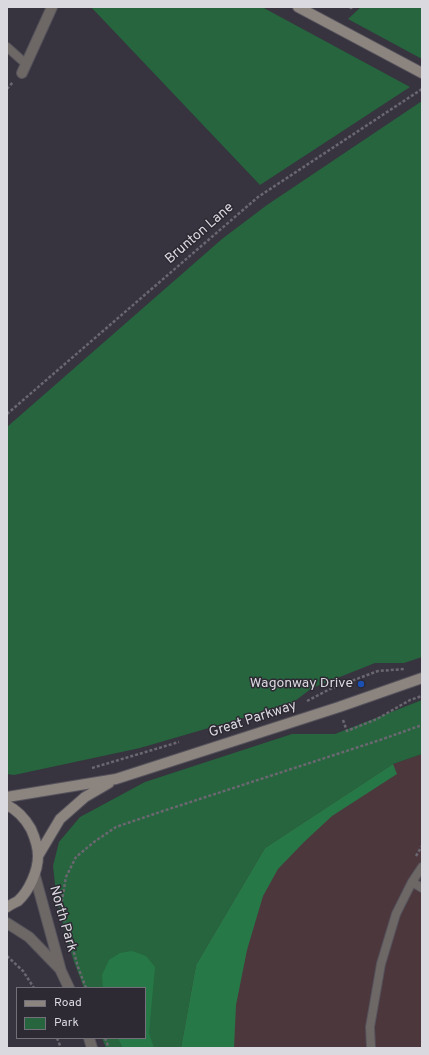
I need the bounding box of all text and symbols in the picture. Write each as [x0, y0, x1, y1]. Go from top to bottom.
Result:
street label: Brunton Lane [162, 200, 238, 268]
place label: Wagonway Drive [250, 676, 353, 692]
marker: Wagonway Drive [356, 679, 366, 689]
street label: Great Parkway [207, 698, 299, 742]
street label: North Park [44, 884, 80, 954]
legend [16, 987, 146, 1039]
text: Road [54, 995, 82, 1011]
text: Park [54, 1015, 79, 1031]

